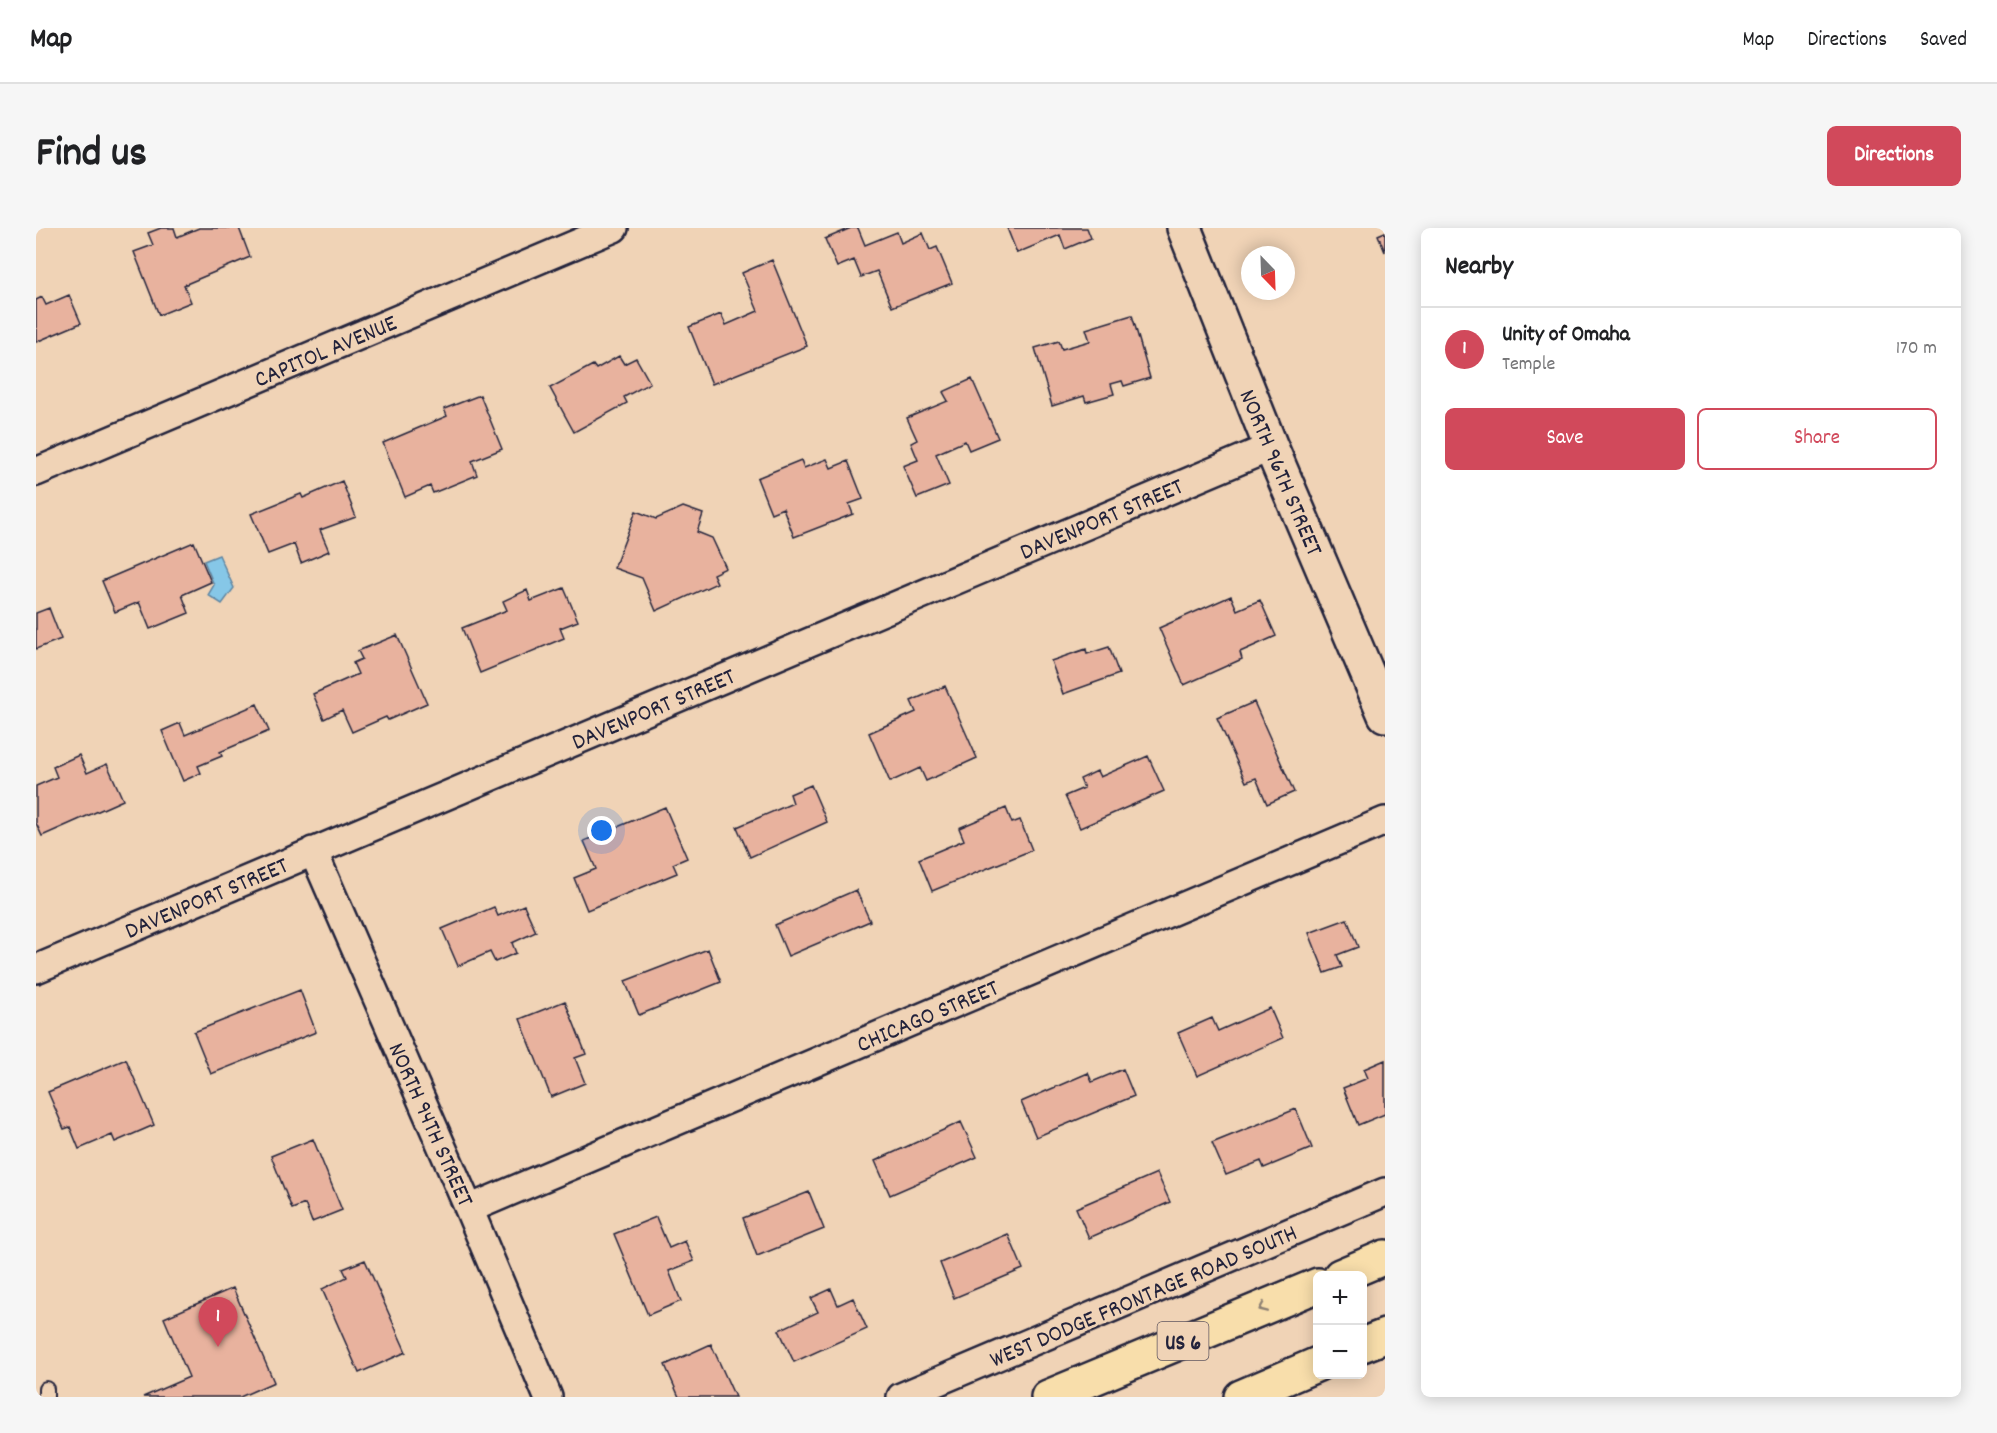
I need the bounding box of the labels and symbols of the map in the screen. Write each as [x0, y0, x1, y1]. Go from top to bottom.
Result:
north arrow [1241, 246, 1295, 300]
street label: CAPITOL AVENUE [250, 307, 403, 398]
street label: NORTH 96TH STREET [1229, 385, 1330, 562]
street label: DAVENPORT STREET [1015, 471, 1189, 571]
street label: DAVENPORT STREET [567, 661, 741, 761]
your location [587, 816, 616, 845]
street label: DAVENPORT STREET [120, 850, 294, 950]
street label: CHICAGO STREET [852, 972, 1005, 1063]
street label: NORTH 94TH STREET [378, 1038, 481, 1213]
street label: WEST DODGE FRONTAGE ROAD SOUTH [985, 1217, 1303, 1378]
pin: 1 [198, 1298, 237, 1347]
one-way arrow [1259, 1300, 1270, 1312]
road number: US 6 [1158, 1322, 1208, 1360]

